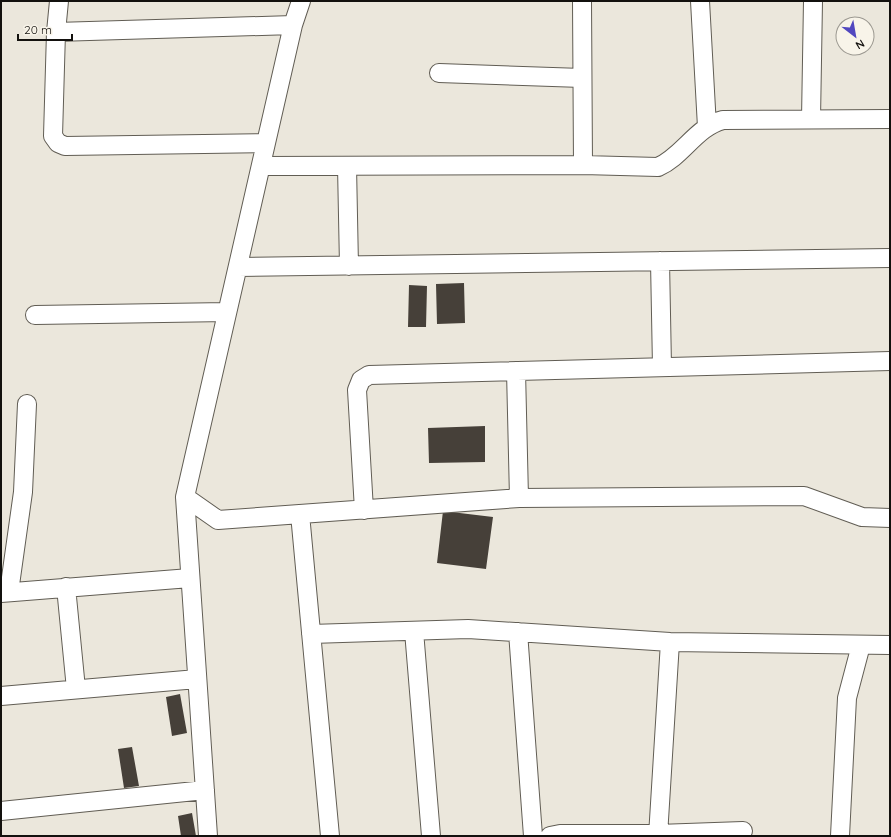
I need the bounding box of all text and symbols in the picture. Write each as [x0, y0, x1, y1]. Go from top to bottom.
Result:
scale bar [18, 16, 72, 42]
north arrow [835, 16, 875, 56]
text: 20 m [24, 22, 52, 37]
text: N [853, 36, 867, 53]

